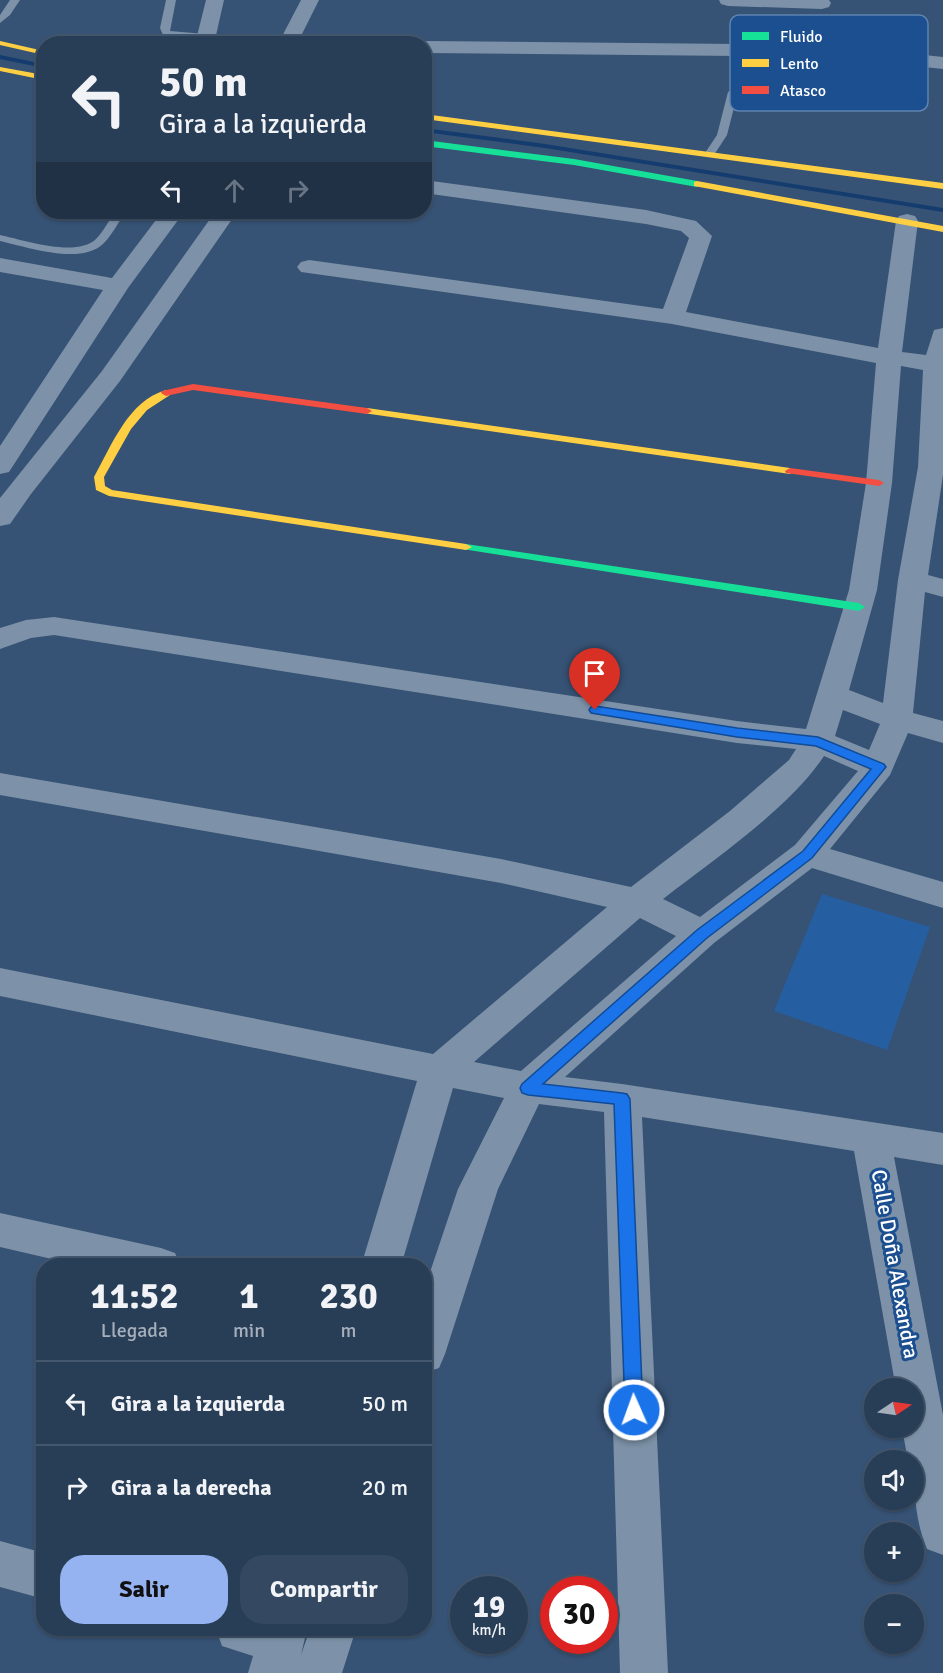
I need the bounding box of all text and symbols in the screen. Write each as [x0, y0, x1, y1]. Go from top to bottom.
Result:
legend [730, 15, 928, 111]
text: Fluido [780, 27, 823, 47]
text: Lento [780, 54, 818, 74]
text: 50 m [159, 57, 248, 108]
icon: left [60, 60, 138, 138]
text: Atasco [780, 81, 826, 101]
text: Gira a la izquierda [159, 108, 367, 141]
icon: left [155, 174, 188, 207]
icon: ahead [218, 174, 251, 207]
icon: right [281, 174, 314, 207]
pin [569, 648, 620, 710]
icon: arrive [578, 657, 611, 690]
street label: Calle Doña Alexandra [866, 1167, 924, 1361]
text: 11:52 [90, 1274, 179, 1319]
text: 1 [239, 1274, 259, 1319]
text: 230 [319, 1274, 378, 1319]
text: Llegada [101, 1318, 168, 1343]
text: min [233, 1318, 265, 1343]
text: m [341, 1318, 357, 1343]
position arrow [602, 1378, 666, 1442]
north arrow [864, 1378, 924, 1438]
map controls [864, 1378, 924, 1654]
icon: left [60, 1387, 93, 1420]
text: Gira a la izquierda [111, 1390, 285, 1417]
text: 50 m [362, 1390, 408, 1417]
button: sound [864, 1450, 924, 1510]
icon: right [60, 1471, 93, 1504]
text: Gira a la derecha [111, 1474, 272, 1501]
text: 20 m [362, 1474, 408, 1501]
button: + [864, 1522, 924, 1582]
button: Salir [60, 1555, 228, 1624]
button: Compartir [240, 1555, 408, 1624]
speed limit sign: 30 [540, 1576, 618, 1654]
text: 19 [473, 1589, 505, 1626]
button: − [864, 1594, 924, 1654]
text: km/h [472, 1621, 506, 1639]

